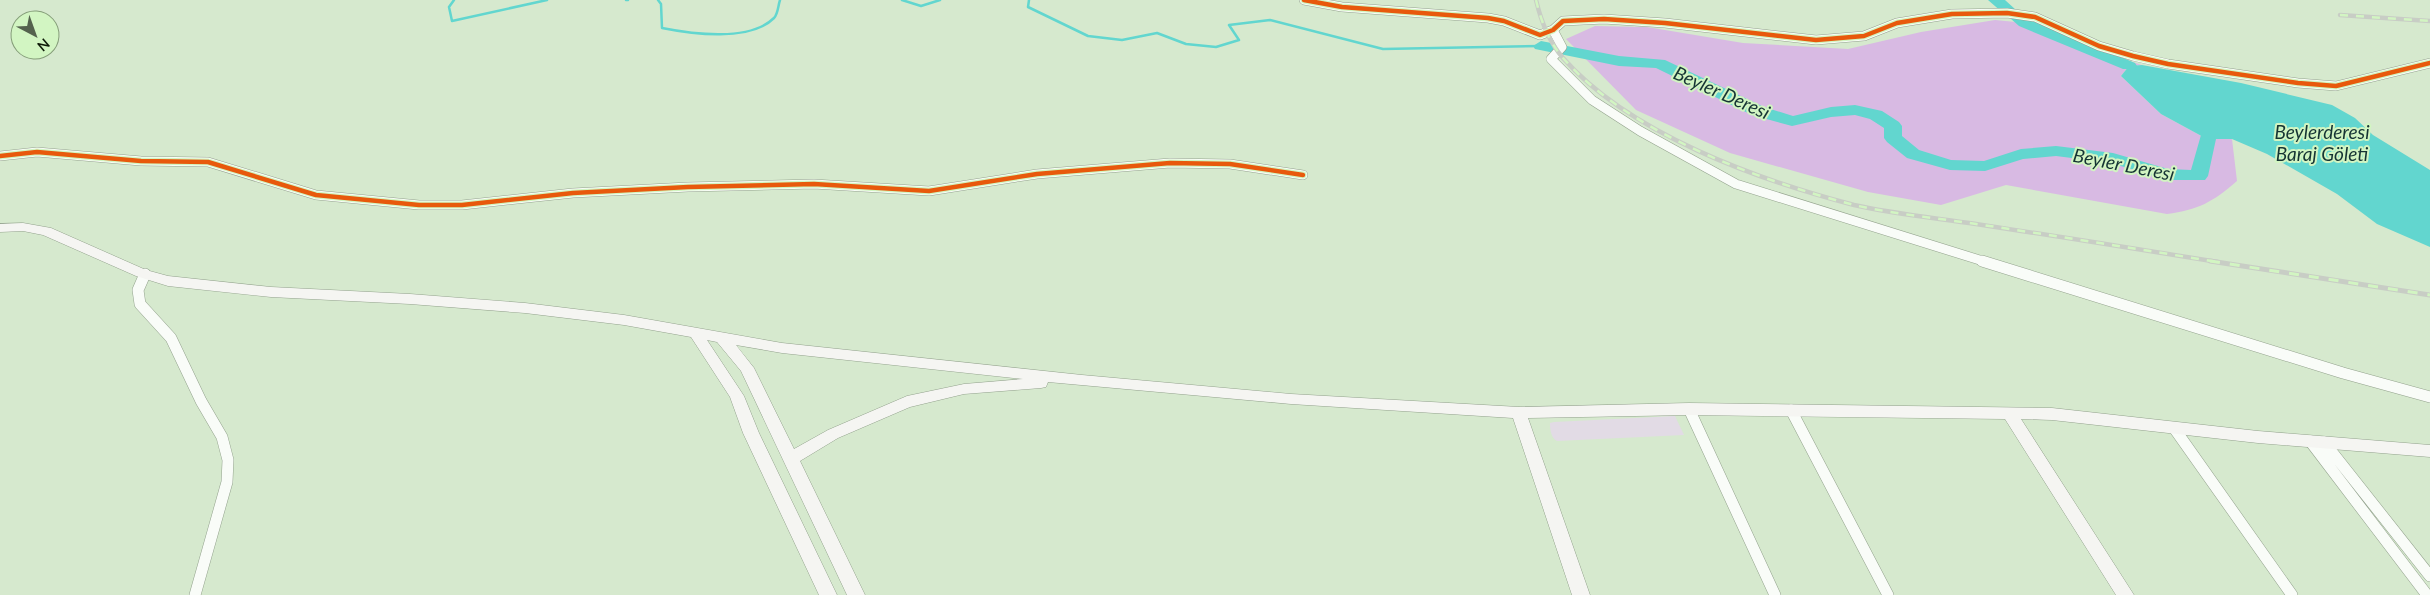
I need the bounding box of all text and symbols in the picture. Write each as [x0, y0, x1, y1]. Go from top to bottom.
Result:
north arrow [10, 10, 60, 60]
text: N [34, 35, 54, 55]
water label: Beyler Deresi [1670, 61, 1774, 124]
water label: Beylerderesi Baraj Göleti [2274, 120, 2370, 165]
water label: Beyler Deresi [2071, 143, 2177, 185]

